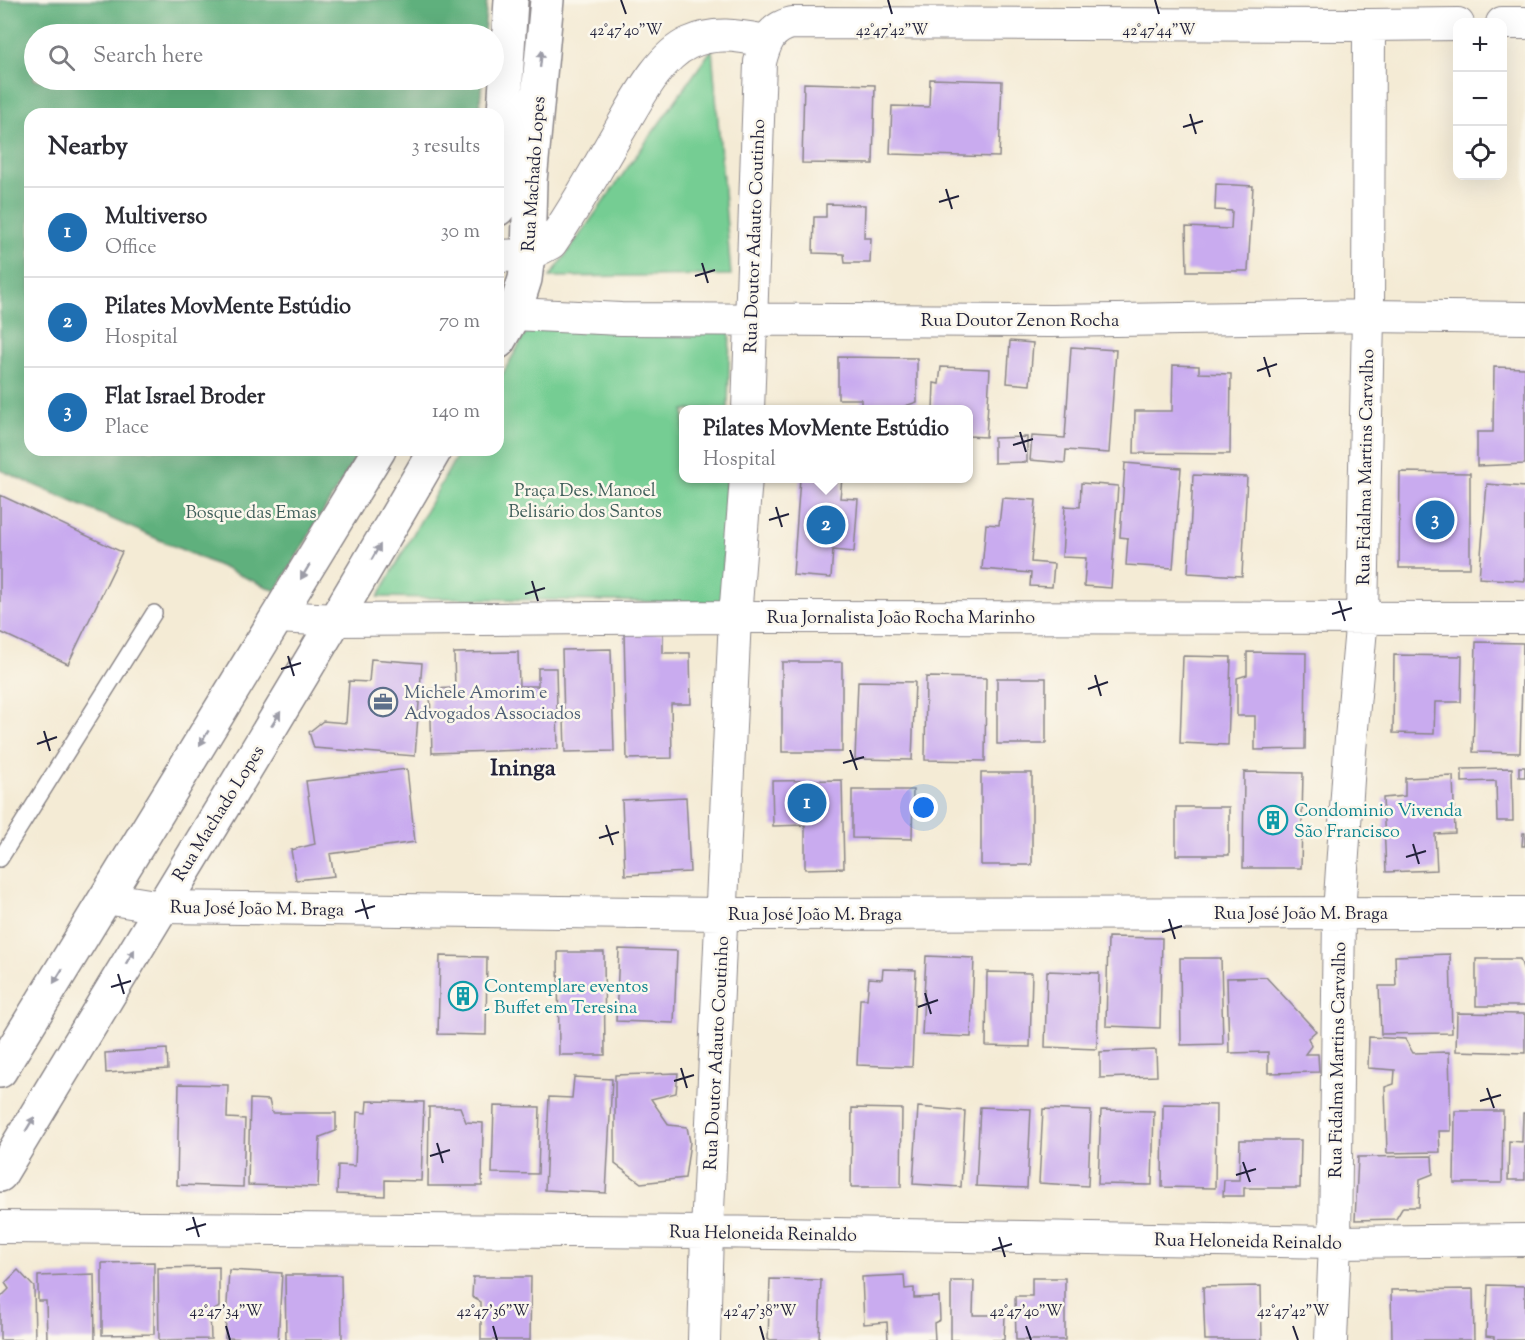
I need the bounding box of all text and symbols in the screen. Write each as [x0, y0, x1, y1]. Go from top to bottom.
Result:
map controls [1453, 18, 1507, 180]
button: + [1453, 18, 1507, 72]
text: 42°47'40"W [590, 21, 663, 42]
text: 42°47'42"W [856, 21, 928, 42]
text: 42°47'44"W [1123, 21, 1196, 42]
search box [24, 24, 504, 90]
icon: search [45, 41, 78, 74]
text: Search here [93, 41, 203, 73]
one-way arrow [536, 49, 546, 68]
button: − [1453, 72, 1507, 126]
street label: Rua Machado Lopes [517, 96, 553, 253]
street label: Rua Doutor Adauto Coutinho [739, 118, 773, 354]
button: locate [1453, 126, 1507, 180]
text: Nearby [48, 129, 128, 166]
text: 3 results [411, 133, 480, 162]
text: Multiverso [105, 202, 207, 234]
text: 1 [64, 218, 71, 247]
text: 30 m [441, 218, 480, 247]
text: Office [105, 234, 157, 263]
text: Pilates MovMente Estúdio [105, 292, 351, 324]
text: 2 [63, 308, 72, 337]
text: 70 m [439, 308, 480, 337]
street label: Rua Doutor Zenon Rocha [921, 309, 1119, 335]
text: Hospital [105, 324, 178, 353]
street label: Rua Fidalma Martins Carvalho [1352, 349, 1382, 585]
text: Flat Israel Broder [105, 382, 265, 414]
text: 3 [63, 398, 72, 427]
text: 140 m [432, 398, 480, 427]
popup [679, 405, 973, 483]
text: Place [105, 414, 149, 443]
text: Pilates MovMente Estúdio [703, 414, 949, 446]
text: Hospital [703, 446, 776, 475]
park label: Praça Des. Manoel Belisário dos Santos [508, 479, 662, 526]
pin: 3 [1416, 498, 1454, 542]
park label: Bosque das Emas [185, 501, 317, 527]
pin: 2 [806, 502, 846, 548]
one-way arrow [371, 543, 381, 560]
one-way arrow [300, 564, 311, 580]
street label: Rua Jornalista João Rocha Marinho [767, 606, 1035, 632]
place label: Michele Amorim e Advogados Associados [404, 681, 581, 728]
office icon: Michele Amorim e Advogados Associados [367, 686, 399, 718]
one-way arrow [270, 711, 281, 727]
one-way arrow [198, 730, 209, 746]
street label: Rua Machado Lopes [167, 741, 272, 887]
district label: Ininga [490, 752, 557, 786]
pin: 1 [788, 780, 826, 826]
your location [909, 793, 938, 822]
place label: Condominio Vivenda São Francisco [1294, 799, 1462, 846]
building icon: Condominio Vivenda São Francisco [1257, 804, 1289, 836]
street label: Rua José João M. Braga [170, 895, 344, 925]
street label: Rua José João M. Braga [1214, 902, 1388, 928]
street label: Rua José João M. Braga [728, 903, 902, 929]
street label: Rua Doutor Adauto Coutinho [699, 935, 737, 1171]
street label: Rua Fidalma Martins Carvalho [1324, 942, 1354, 1178]
one-way arrow [125, 949, 136, 965]
one-way arrow [53, 968, 64, 984]
place label: Contemplare eventos - Buffet em Teresina [484, 975, 648, 1022]
building icon: Contemplare eventos - Buffet em Teresina [447, 980, 479, 1012]
one-way arrow [25, 1116, 36, 1132]
street label: Rua Heloneida Reinaldo [669, 1220, 857, 1250]
street label: Rua Heloneida Reinaldo [1154, 1228, 1342, 1258]
text: 42°47'34"W [190, 1302, 263, 1323]
text: 42°47'36"W [457, 1302, 530, 1323]
text: 42°47'38"W [724, 1302, 797, 1323]
text: 42°47'40"W [990, 1302, 1063, 1323]
text: 42°47'42"W [1257, 1302, 1329, 1323]

